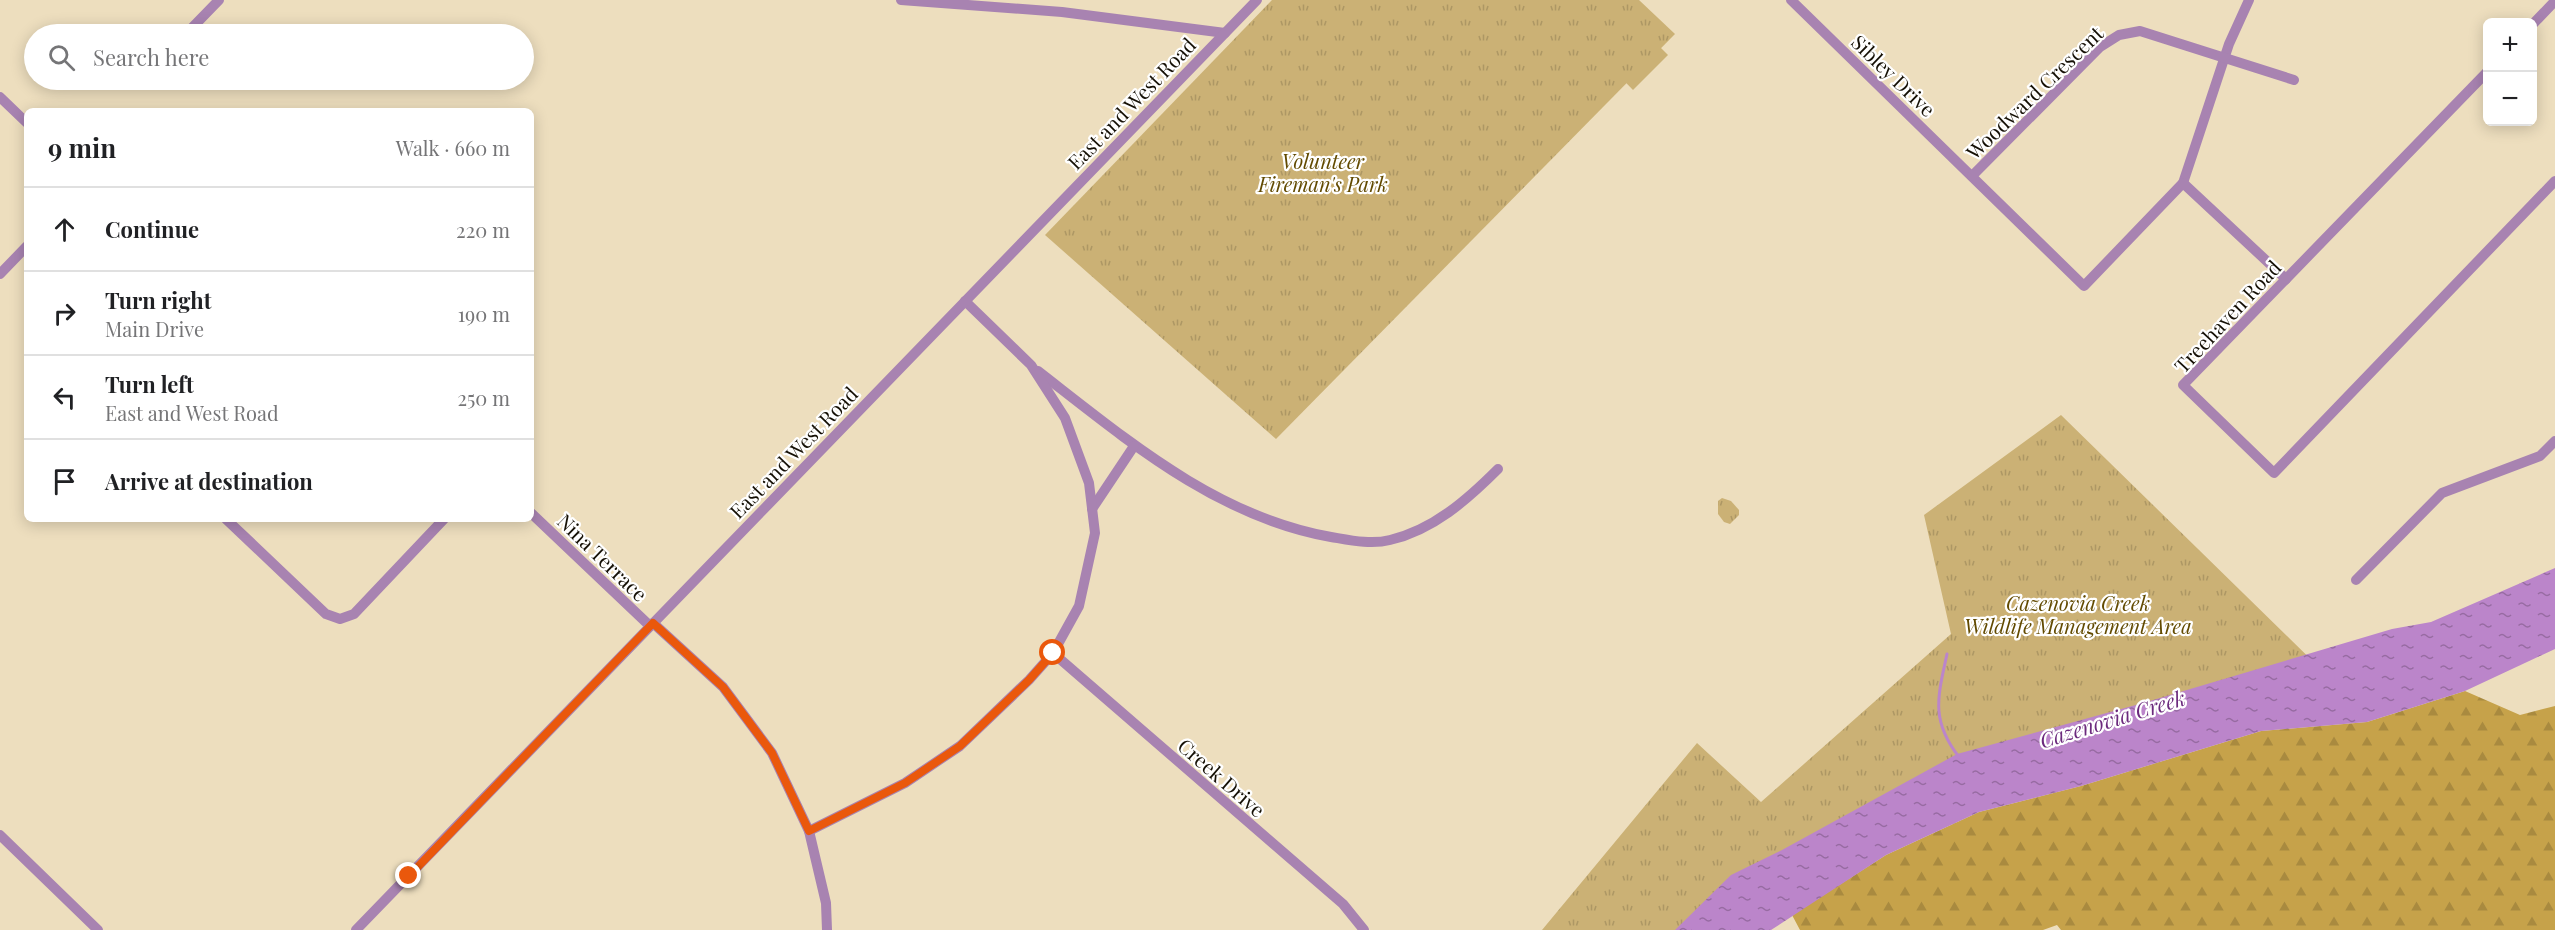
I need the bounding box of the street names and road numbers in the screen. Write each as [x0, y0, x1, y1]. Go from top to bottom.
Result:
street label: Woodward Crescent [1959, 19, 2109, 165]
street label: Sibley Drive [1846, 28, 1942, 122]
street label: East and West Road [1061, 31, 1201, 175]
street label: Treehaven Road [2168, 254, 2287, 378]
street label: East and West Road [723, 380, 863, 524]
street label: Nina Terrace [552, 507, 654, 607]
street label: Creek Drive [1173, 732, 1271, 822]

